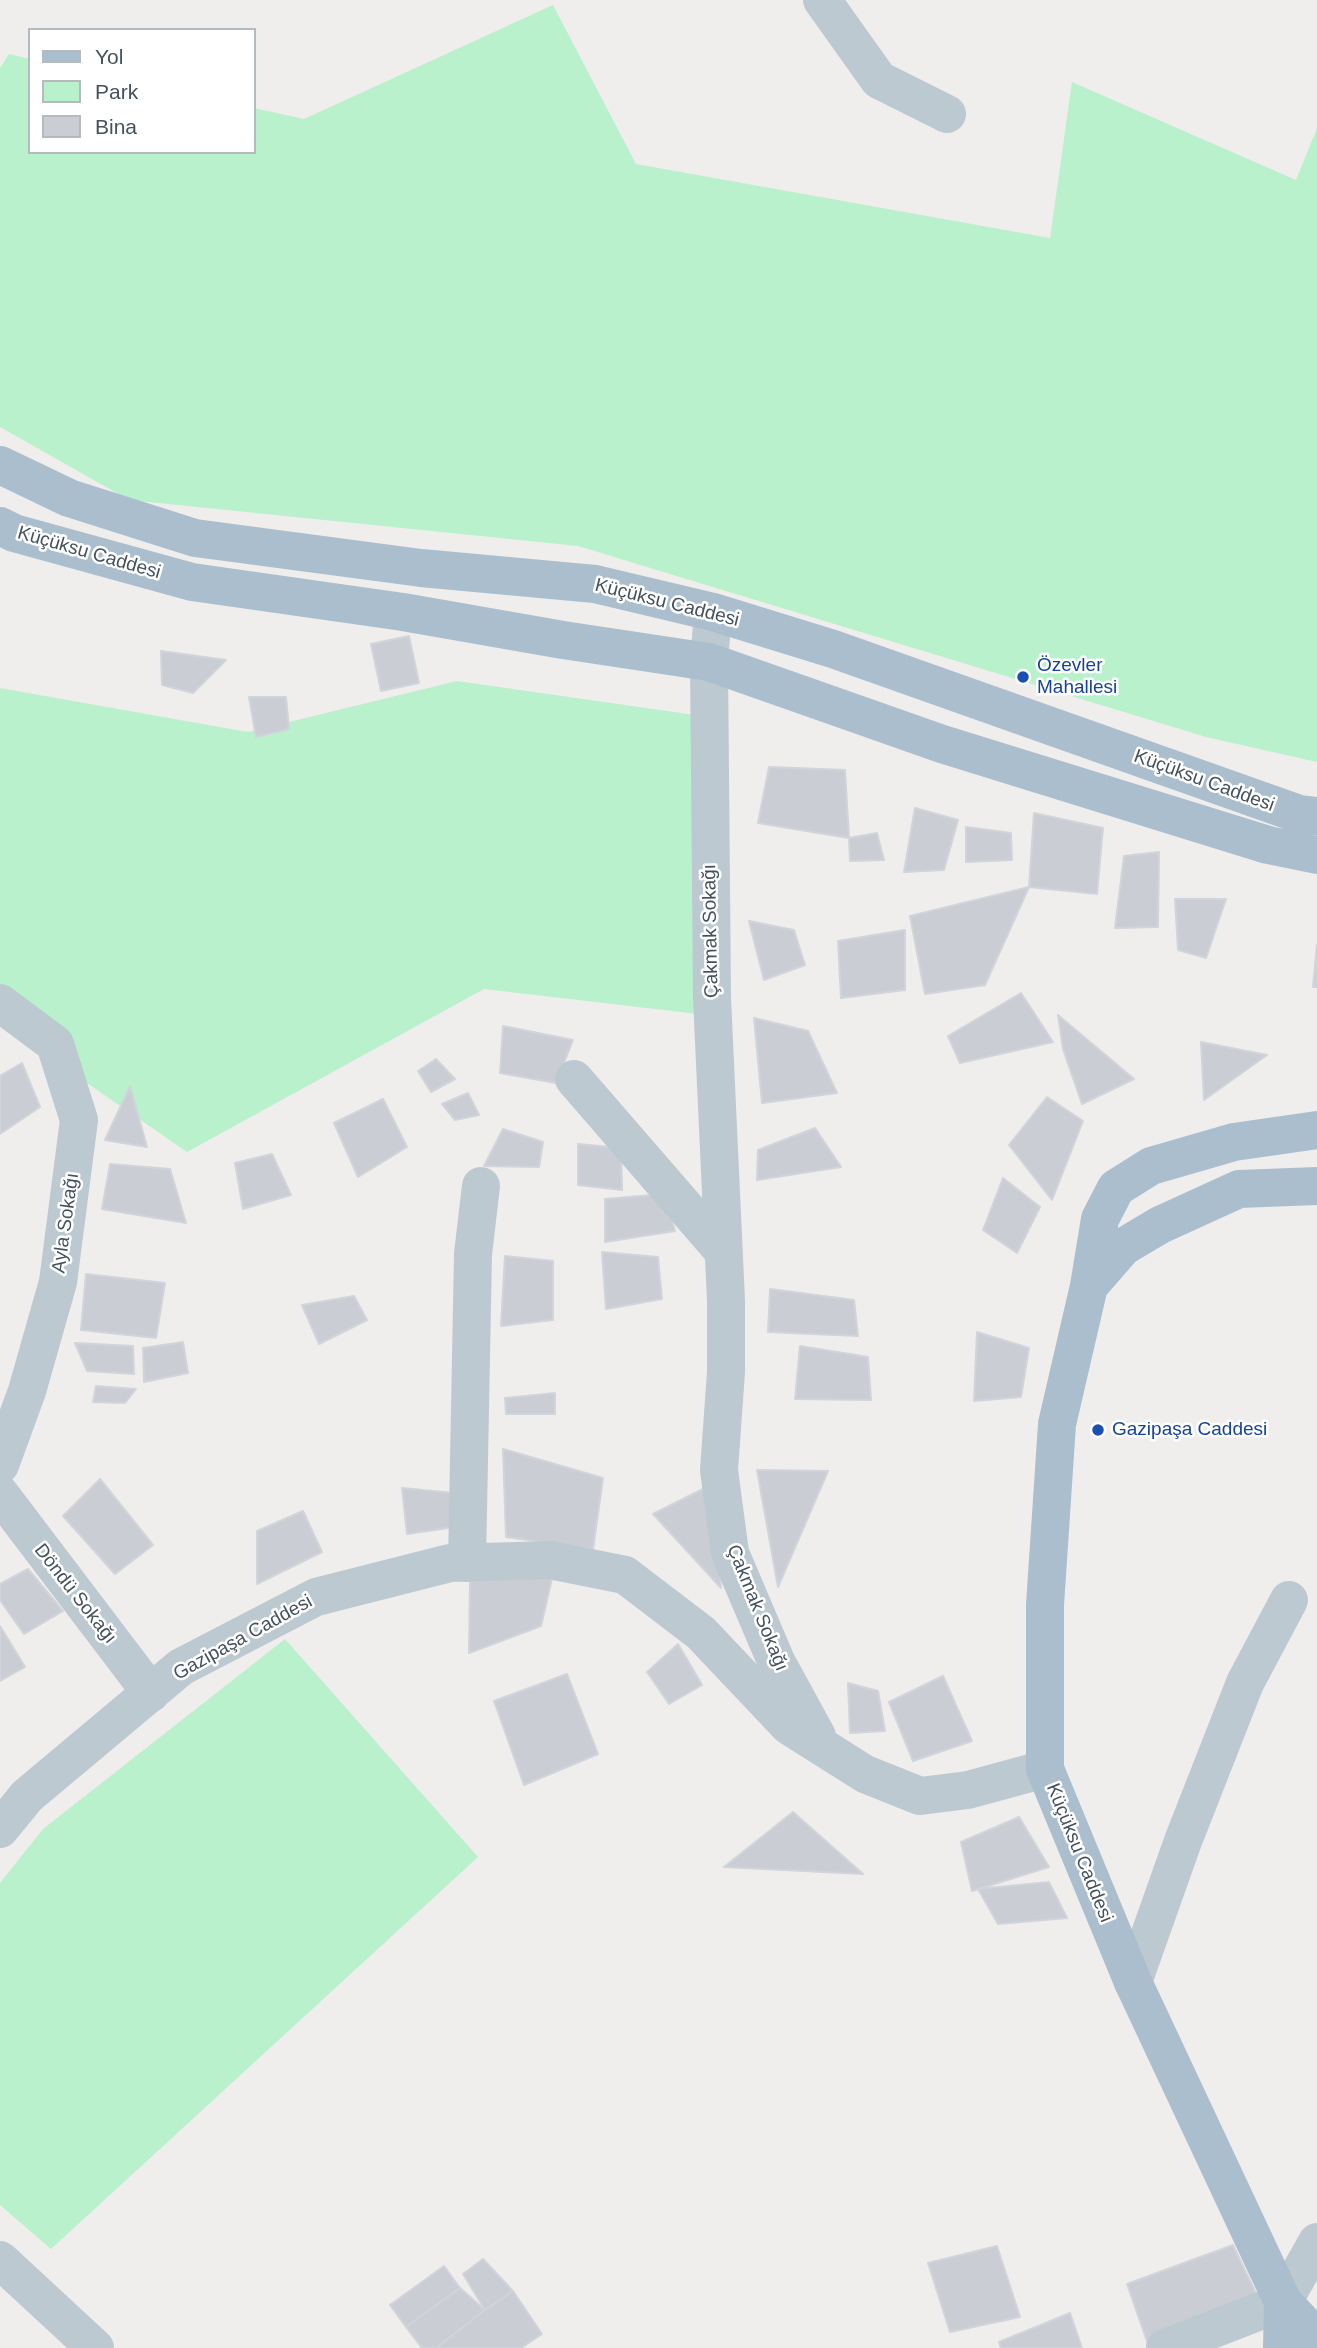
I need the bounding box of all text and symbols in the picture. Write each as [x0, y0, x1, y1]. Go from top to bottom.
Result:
legend [28, 28, 256, 154]
text: Yol [95, 45, 123, 68]
text: Park [95, 80, 138, 103]
text: Bina [95, 115, 137, 138]
street label: Küçüksu Caddesi [15, 522, 163, 584]
street label: Küçüksu Caddesi [593, 574, 741, 632]
place label: Özevler Mahallesi [1037, 655, 1117, 699]
marker: Özevler Mahallesi [1015, 669, 1031, 685]
street label: Küçüksu Caddesi [1131, 745, 1277, 817]
street label: Çakmak Sokağı [698, 864, 724, 998]
street label: Ayla Sokağı [48, 1171, 84, 1275]
place label: Gazipaşa Caddesi [1112, 1419, 1267, 1441]
marker: Gazipaşa Caddesi [1090, 1422, 1106, 1438]
street label: Döndü Sokağı [29, 1540, 121, 1648]
street label: Çakmak Sokağı [721, 1542, 793, 1674]
street label: Gazipaşa Caddesi [170, 1590, 316, 1686]
street label: Küçüksu Caddesi [1041, 1780, 1117, 1926]

